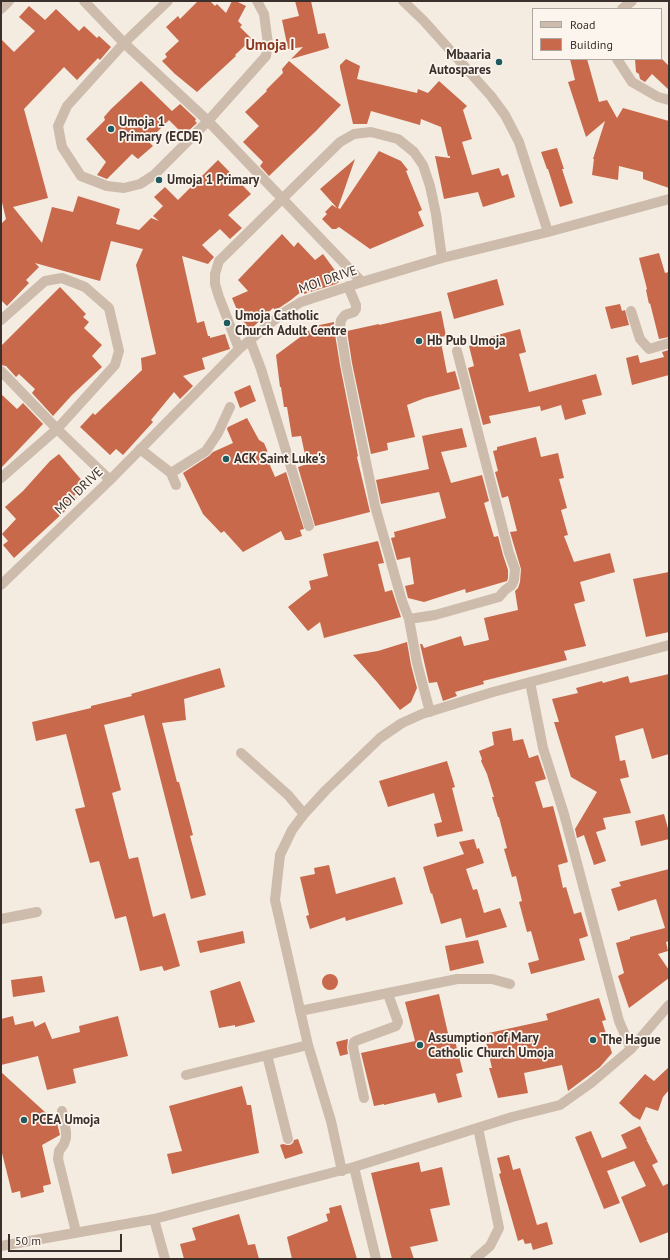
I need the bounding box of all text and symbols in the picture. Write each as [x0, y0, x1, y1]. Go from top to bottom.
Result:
legend [532, 8, 662, 60]
text: Road [570, 17, 595, 32]
district label: Umoja I [245, 37, 295, 55]
text: Building [570, 37, 613, 52]
place label: Mbaaria Autospares [429, 47, 491, 78]
marker: Mbaaria Autospares [494, 57, 504, 67]
place label: Umoja 1 Primary (ECDE) [119, 114, 203, 145]
marker: Umoja 1 Primary (ECDE) [106, 124, 116, 134]
place label: Umoja 1 Primary [167, 172, 259, 188]
marker: Umoja 1 Primary [154, 175, 164, 185]
street label: MOI DRIVE [297, 263, 359, 297]
place label: Umoja Catholic Church Adult Centre [235, 308, 347, 339]
marker: Umoja Catholic Church Adult Centre [222, 318, 232, 328]
place label: Hb Pub Umoja [427, 333, 506, 349]
marker: Hb Pub Umoja [414, 336, 424, 346]
place label: ACK Saint Luke's [234, 451, 326, 467]
marker: ACK Saint Luke's [221, 454, 231, 464]
street label: MOI DRIVE [52, 464, 106, 518]
place label: Assumption of Mary Catholic Church Umoja [428, 1030, 554, 1061]
place label: The Hague [601, 1032, 661, 1048]
marker: The Hague [588, 1035, 598, 1045]
marker: Assumption of Mary Catholic Church Umoja [415, 1040, 425, 1050]
place label: PCEA Umoja [32, 1112, 100, 1128]
marker: PCEA Umoja [19, 1115, 29, 1125]
scale bar [10, 1226, 124, 1252]
text: 50 m [15, 1233, 41, 1248]

